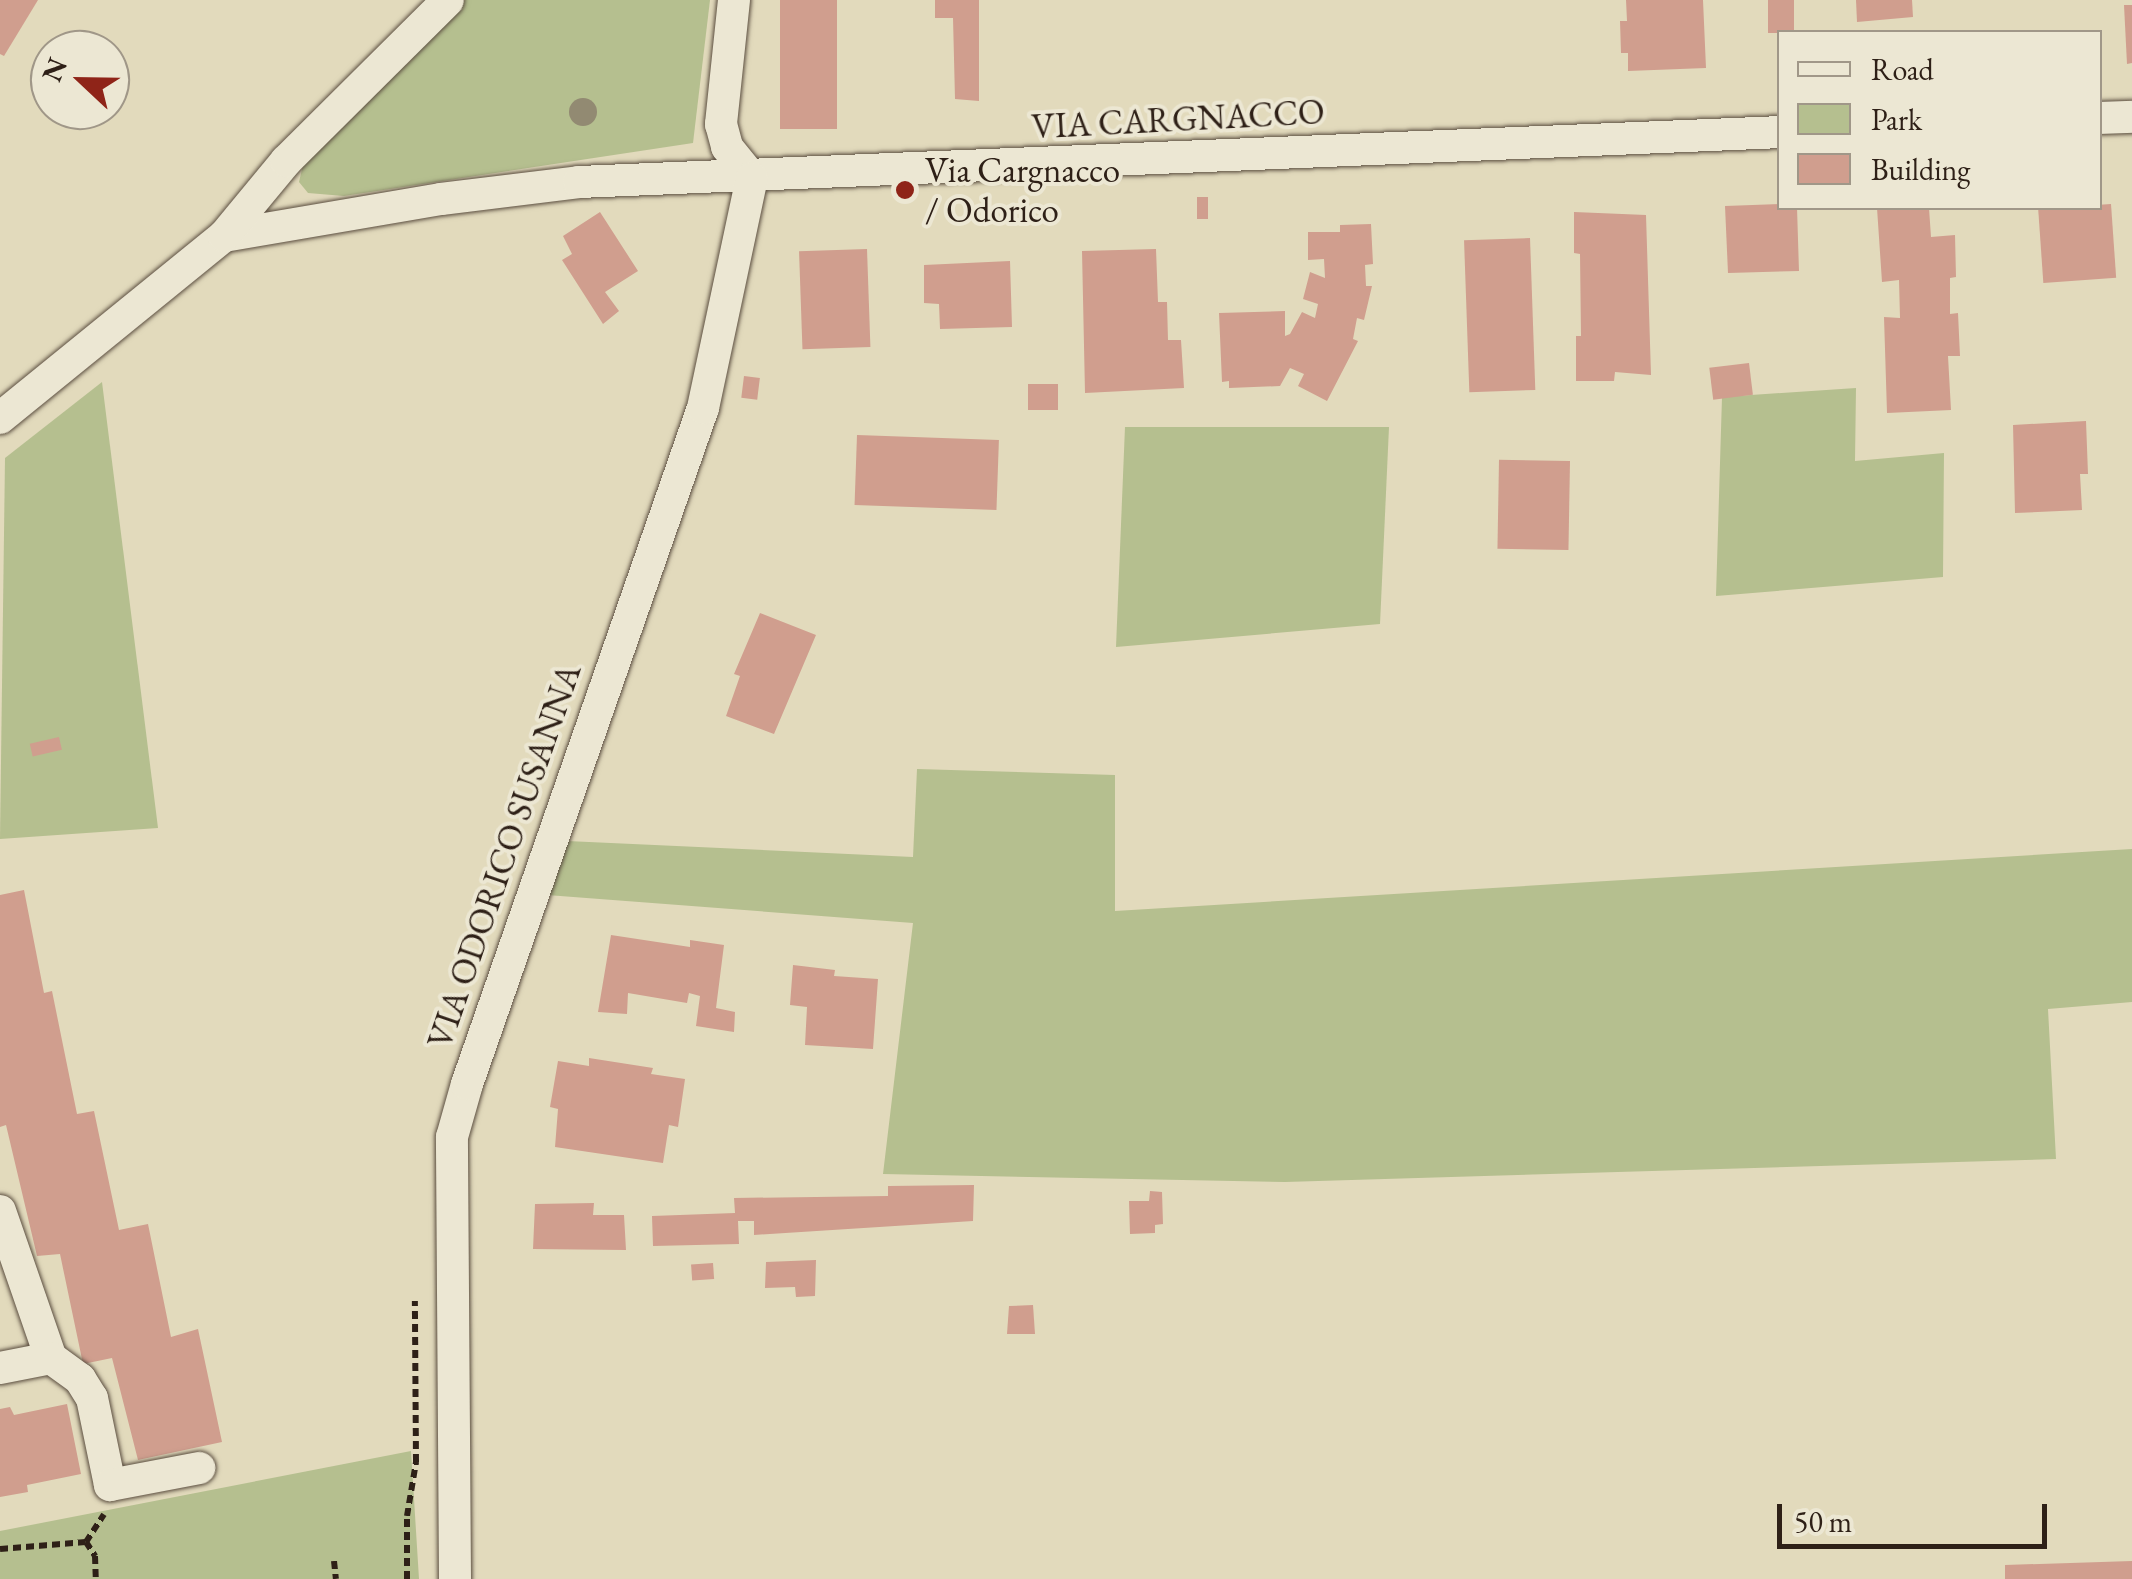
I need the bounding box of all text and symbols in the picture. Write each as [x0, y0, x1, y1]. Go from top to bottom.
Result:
north arrow [30, 30, 130, 130]
legend [1777, 30, 2102, 210]
text: Road [1871, 50, 1934, 89]
text: N [33, 52, 75, 87]
street label: VIA CARGNACCO [1030, 90, 1326, 148]
text: Park [1871, 100, 1922, 139]
place label: Via Cargnacco / Odorico [925, 149, 1120, 231]
text: Building [1871, 150, 1970, 189]
marker: Via Cargnacco / Odorico [894, 179, 916, 201]
street label: VIA ODORICO SUSANNA [418, 658, 590, 1054]
scale bar [1782, 1484, 2052, 1546]
text: 50 m [1794, 1502, 1852, 1541]

